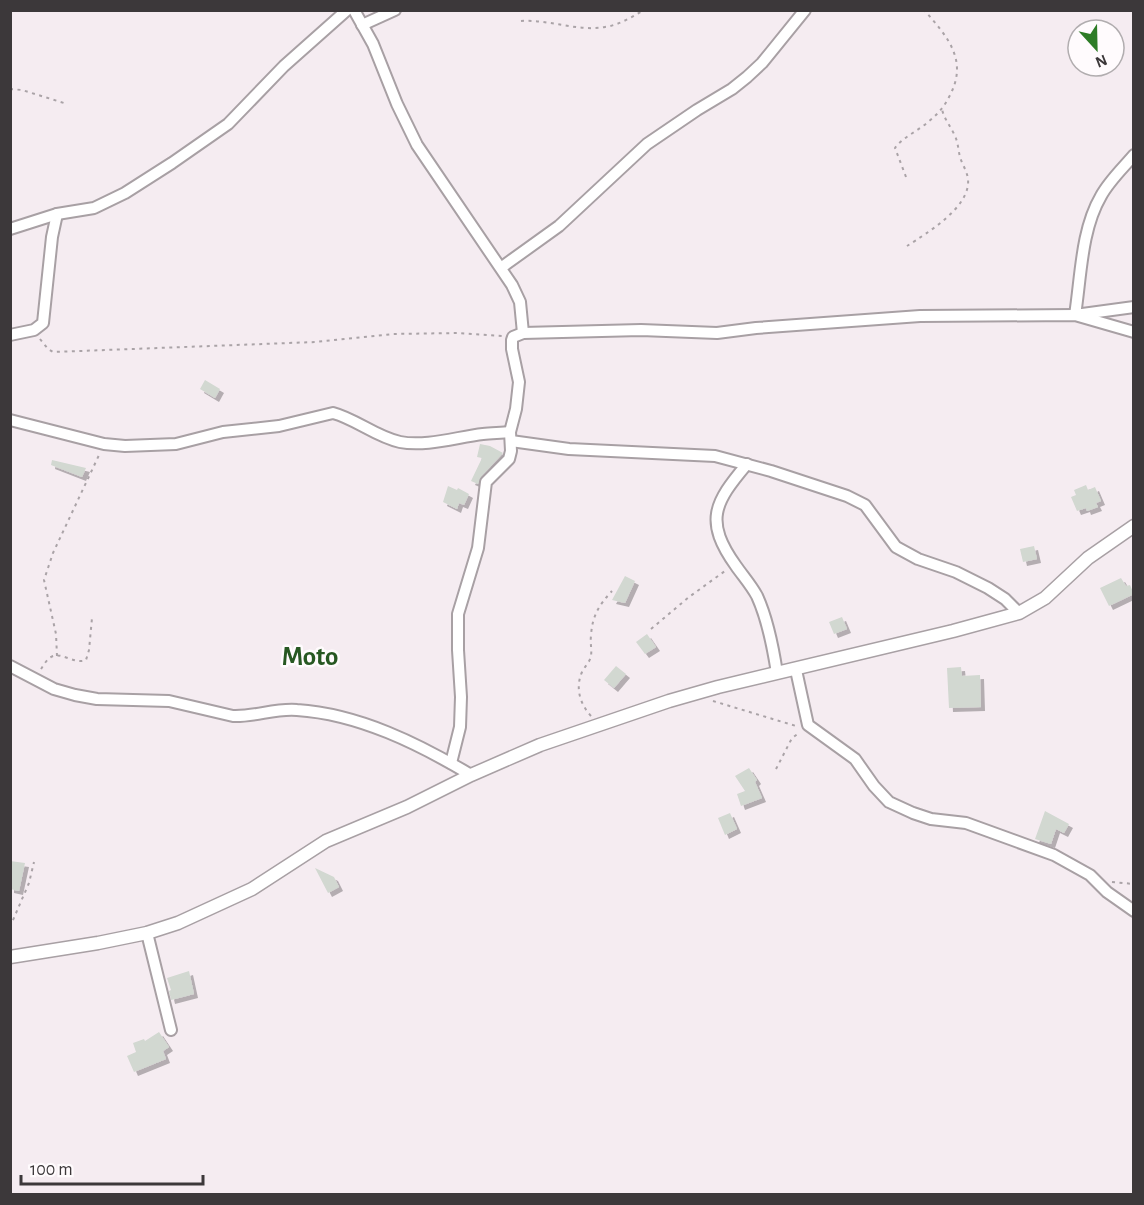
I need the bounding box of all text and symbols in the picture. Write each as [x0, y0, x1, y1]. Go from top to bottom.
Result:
north arrow [1066, 18, 1126, 78]
text: N [1093, 51, 1109, 70]
district label: Moto [282, 643, 338, 670]
scale bar [21, 1148, 202, 1186]
text: 100 m [30, 1161, 73, 1179]

